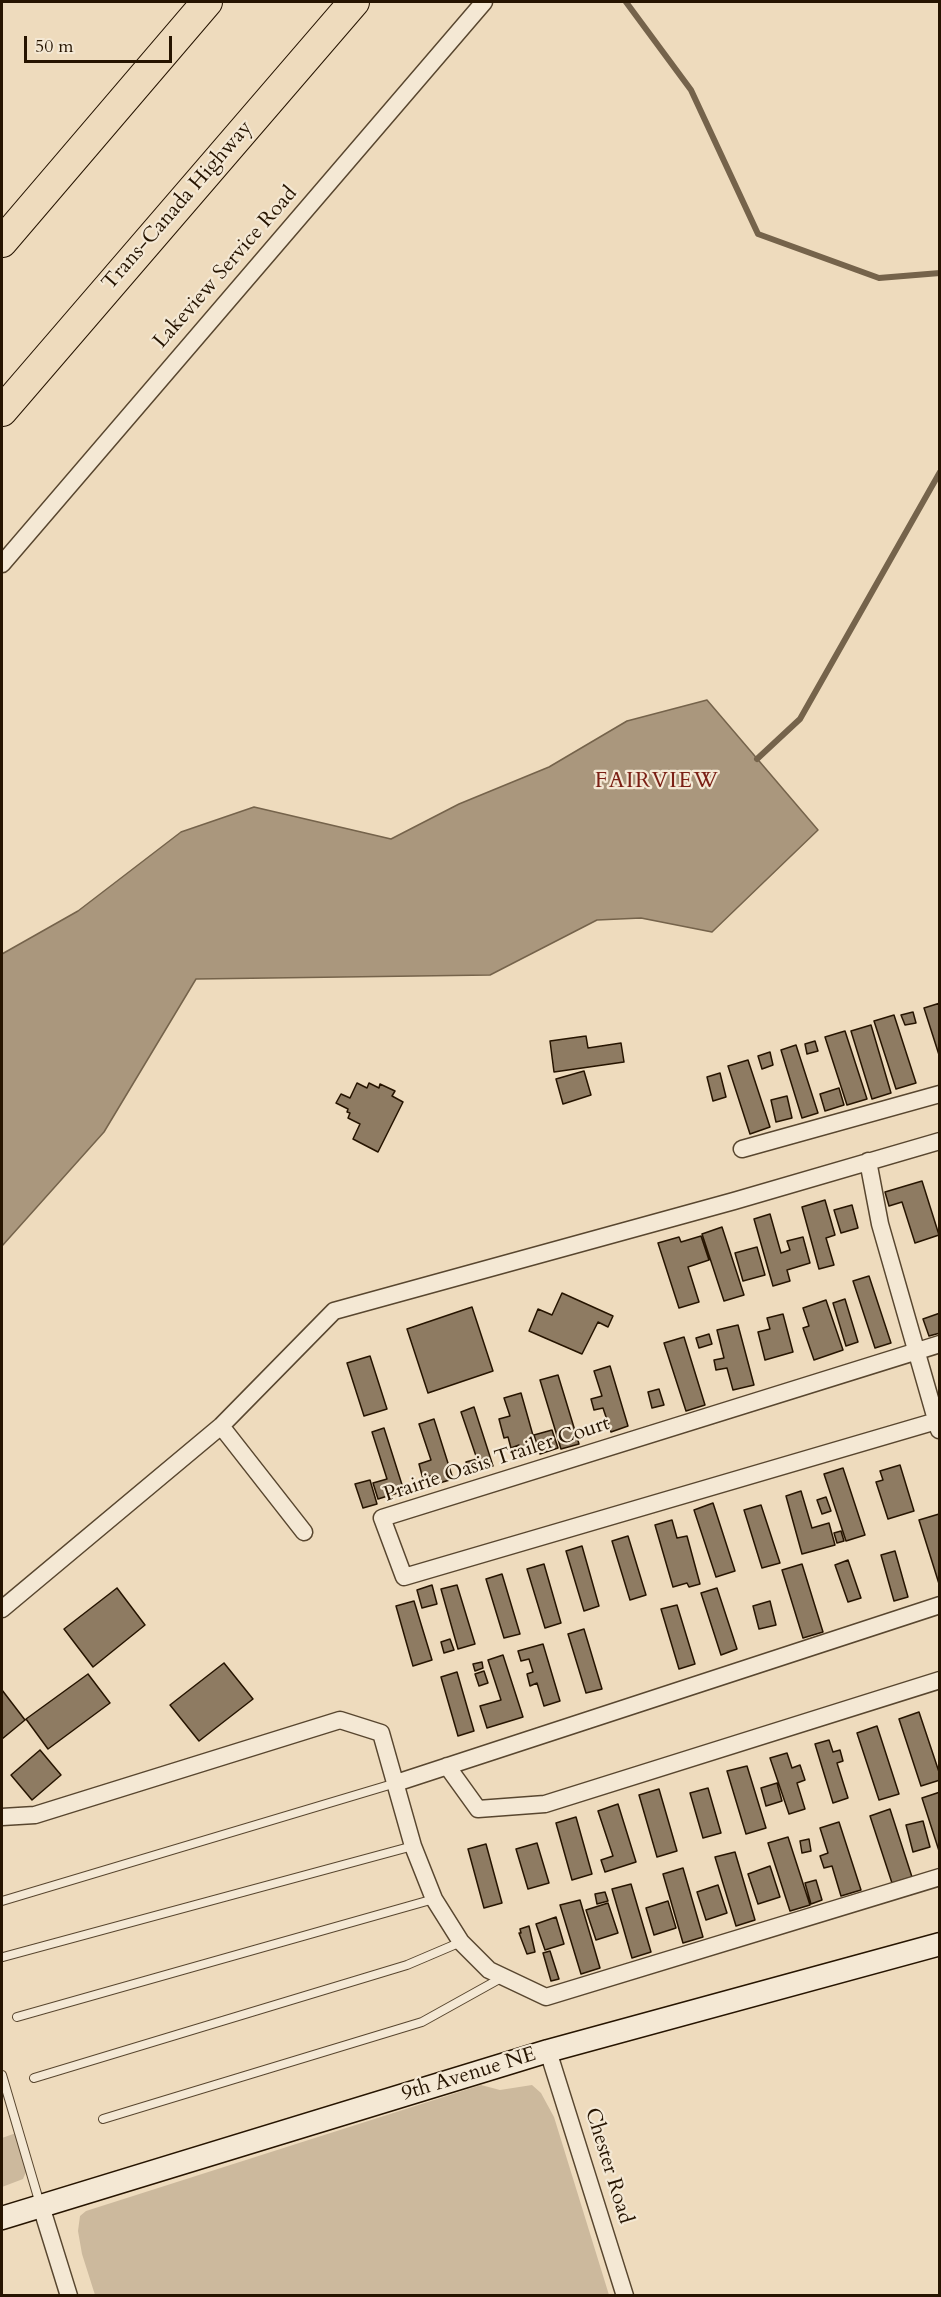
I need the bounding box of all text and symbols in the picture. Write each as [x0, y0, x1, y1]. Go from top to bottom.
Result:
scale bar [27, 24, 176, 62]
text: 50 m [35, 34, 74, 59]
street label: Trans-Canada Highway [98, 116, 258, 296]
street label: Lakeview Service Road [149, 182, 303, 354]
district label: FAIRVIEW [595, 769, 719, 795]
street label: Prairie Oasis Trailer Court [381, 1412, 613, 1508]
street label: 9th Avenue NE [399, 2043, 539, 2107]
street label: Chester Road [578, 2105, 638, 2227]

